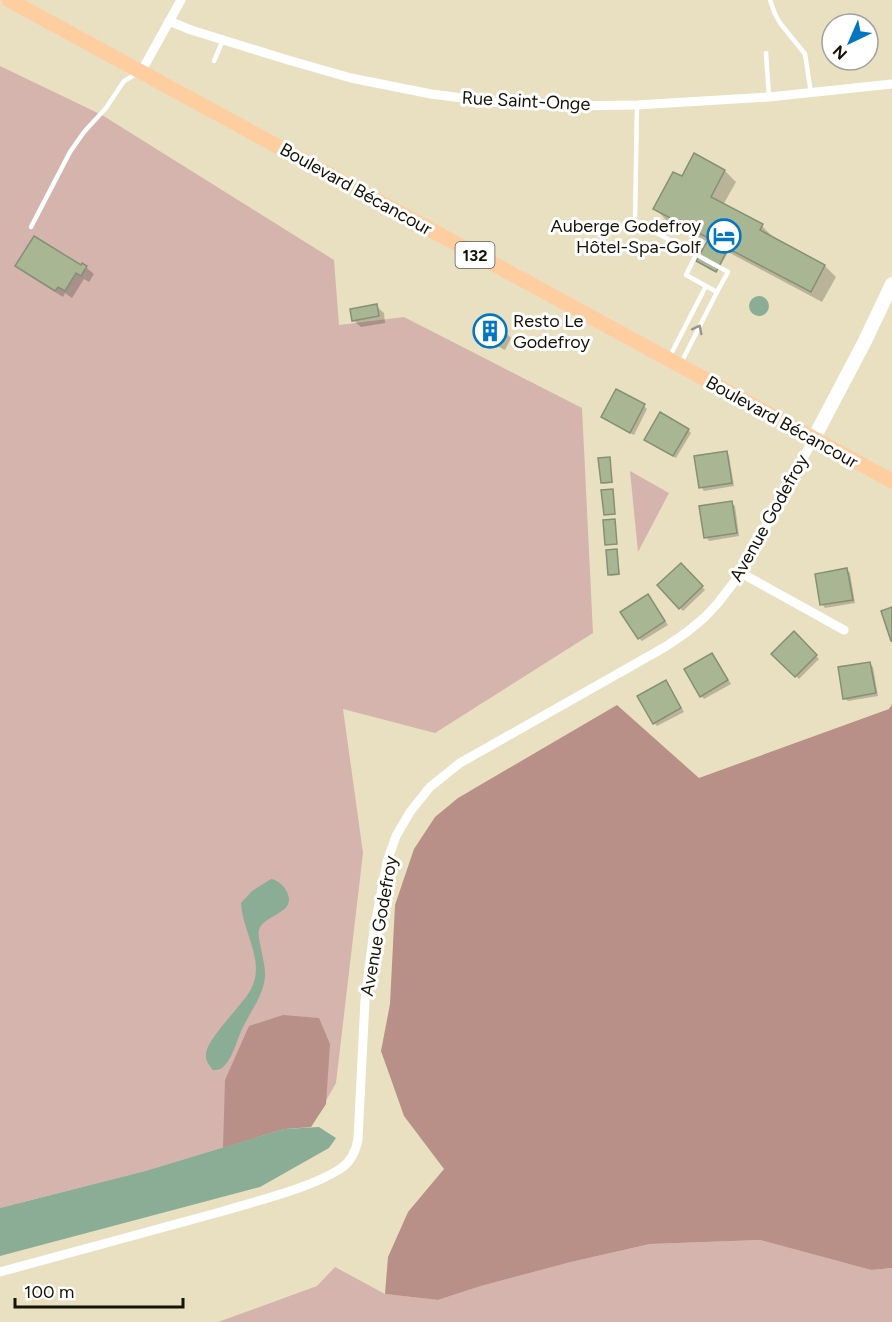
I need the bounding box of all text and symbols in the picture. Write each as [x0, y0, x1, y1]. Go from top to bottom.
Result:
north arrow [820, 12, 880, 72]
text: N [829, 41, 851, 64]
street label: Rue Saint-Onge [461, 87, 591, 115]
street label: Boulevard Bécancour [276, 138, 436, 240]
place label: Auberge Godefroy Hôtel-Spa-Golf [551, 215, 702, 258]
hotel icon: Auberge Godefroy Hôtel-Spa-Golf [706, 218, 742, 254]
road number: 132 [456, 242, 494, 268]
place label: Resto Le Godefroy [513, 310, 590, 353]
building icon: Resto Le Godefroy [472, 313, 508, 349]
one-way arrow [691, 324, 703, 335]
street label: Boulevard Bécancour [702, 371, 862, 473]
street label: Avenue Godefroy [725, 450, 813, 586]
street label: Avenue Godefroy [356, 854, 402, 998]
scale bar [15, 1271, 183, 1309]
text: 100 m [24, 1281, 74, 1303]

